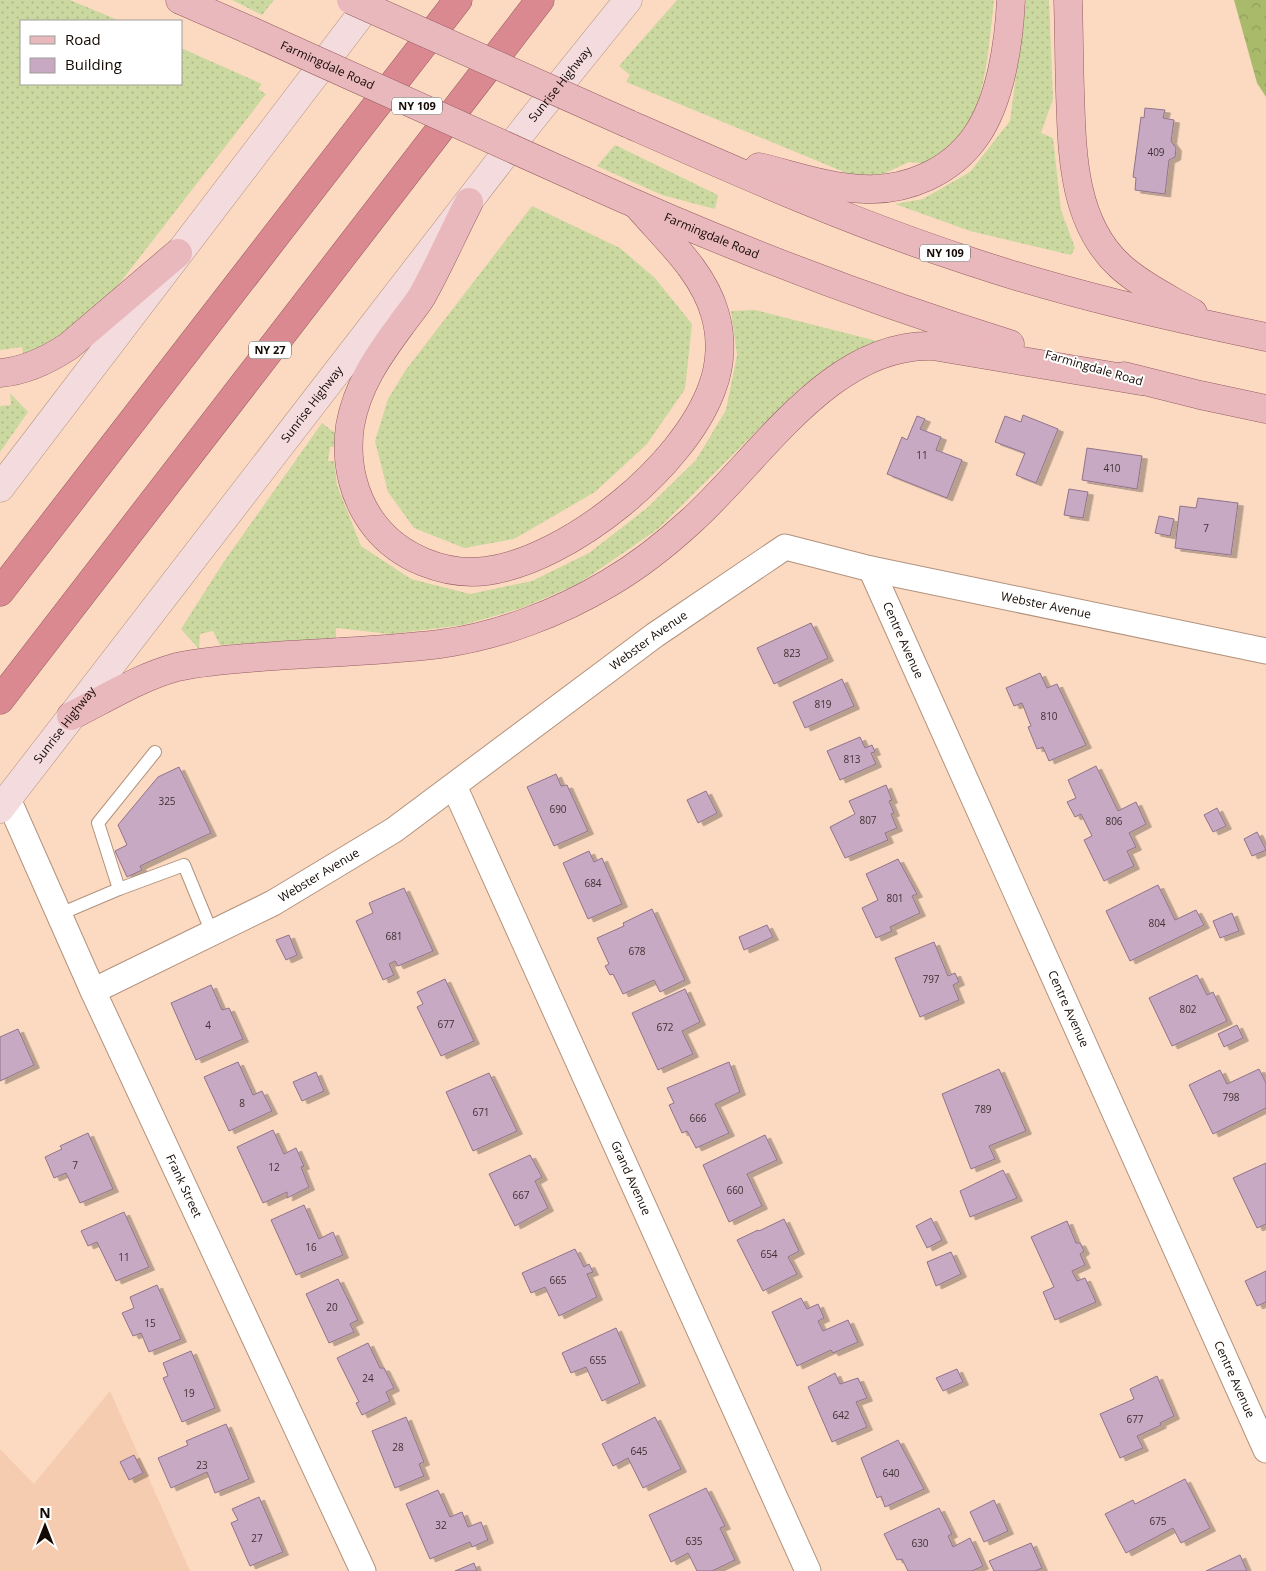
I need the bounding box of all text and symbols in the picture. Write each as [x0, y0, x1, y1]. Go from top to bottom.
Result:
legend [20, 20, 182, 85]
text: Road [65, 29, 101, 49]
street label: Farmingdale Road [278, 36, 377, 93]
street label: Sunrise Highway [524, 42, 596, 125]
text: Building [65, 54, 122, 74]
road number: NY 109 [392, 98, 442, 114]
house number: 409 [1147, 145, 1165, 159]
street label: Farmingdale Road [662, 208, 762, 263]
road number: NY 109 [920, 244, 970, 262]
road number: NY 27 [249, 342, 291, 358]
street label: Farmingdale Road [1043, 345, 1145, 390]
street label: Sunrise Highway [277, 361, 347, 446]
house number: 11 [916, 448, 928, 462]
house number: 410 [1103, 461, 1121, 475]
house number: 7 [1203, 521, 1209, 535]
street label: Webster Avenue [999, 587, 1093, 623]
street label: Centre Avenue [879, 599, 928, 681]
street label: Webster Avenue [606, 606, 691, 674]
house number: 823 [783, 646, 801, 660]
street label: Sunrise Highway [29, 682, 100, 767]
house number: 819 [814, 697, 832, 711]
house number: 810 [1040, 709, 1058, 723]
house number: 813 [843, 752, 861, 766]
house number: 325 [158, 794, 176, 808]
house number: 690 [549, 802, 567, 816]
house number: 807 [859, 813, 877, 827]
house number: 806 [1105, 814, 1123, 828]
street label: Webster Avenue [275, 844, 363, 906]
house number: 684 [584, 876, 602, 890]
house number: 801 [886, 891, 904, 905]
house number: 804 [1148, 916, 1166, 930]
house number: 681 [385, 929, 403, 943]
house number: 678 [628, 944, 646, 958]
street label: Centre Avenue [1044, 967, 1093, 1050]
house number: 797 [922, 972, 940, 986]
house number: 802 [1179, 1002, 1197, 1016]
house number: 677 [437, 1017, 455, 1031]
house number: 4 [205, 1018, 211, 1032]
house number: 672 [656, 1020, 674, 1034]
house number: 798 [1222, 1090, 1240, 1104]
house number: 8 [239, 1096, 245, 1110]
house number: 789 [974, 1102, 992, 1116]
house number: 671 [472, 1105, 490, 1119]
house number: 666 [689, 1111, 707, 1125]
street label: Grand Avenue [607, 1138, 656, 1218]
street label: Frank Street [162, 1151, 206, 1220]
house number: 7 [72, 1158, 78, 1172]
house number: 12 [268, 1160, 280, 1174]
house number: 660 [726, 1183, 744, 1197]
house number: 667 [512, 1188, 530, 1202]
house number: 16 [305, 1240, 317, 1254]
house number: 654 [760, 1247, 778, 1261]
house number: 11 [118, 1250, 130, 1264]
house number: 665 [549, 1273, 567, 1287]
house number: 20 [326, 1300, 338, 1314]
house number: 15 [144, 1316, 156, 1330]
street label: Centre Avenue [1210, 1338, 1259, 1420]
house number: 655 [589, 1353, 607, 1367]
house number: 24 [362, 1371, 374, 1385]
house number: 19 [183, 1386, 195, 1400]
house number: 642 [832, 1408, 850, 1422]
house number: 677 [1126, 1412, 1144, 1426]
house number: 28 [392, 1440, 404, 1454]
house number: 645 [630, 1444, 648, 1458]
house number: 23 [196, 1458, 208, 1472]
house number: 640 [882, 1466, 900, 1480]
north arrow [20, 1501, 70, 1551]
text: N [39, 1503, 51, 1522]
house number: 675 [1149, 1514, 1167, 1528]
house number: 32 [435, 1518, 447, 1532]
house number: 27 [251, 1531, 263, 1545]
house number: 635 [685, 1534, 703, 1548]
house number: 630 [911, 1536, 929, 1550]

